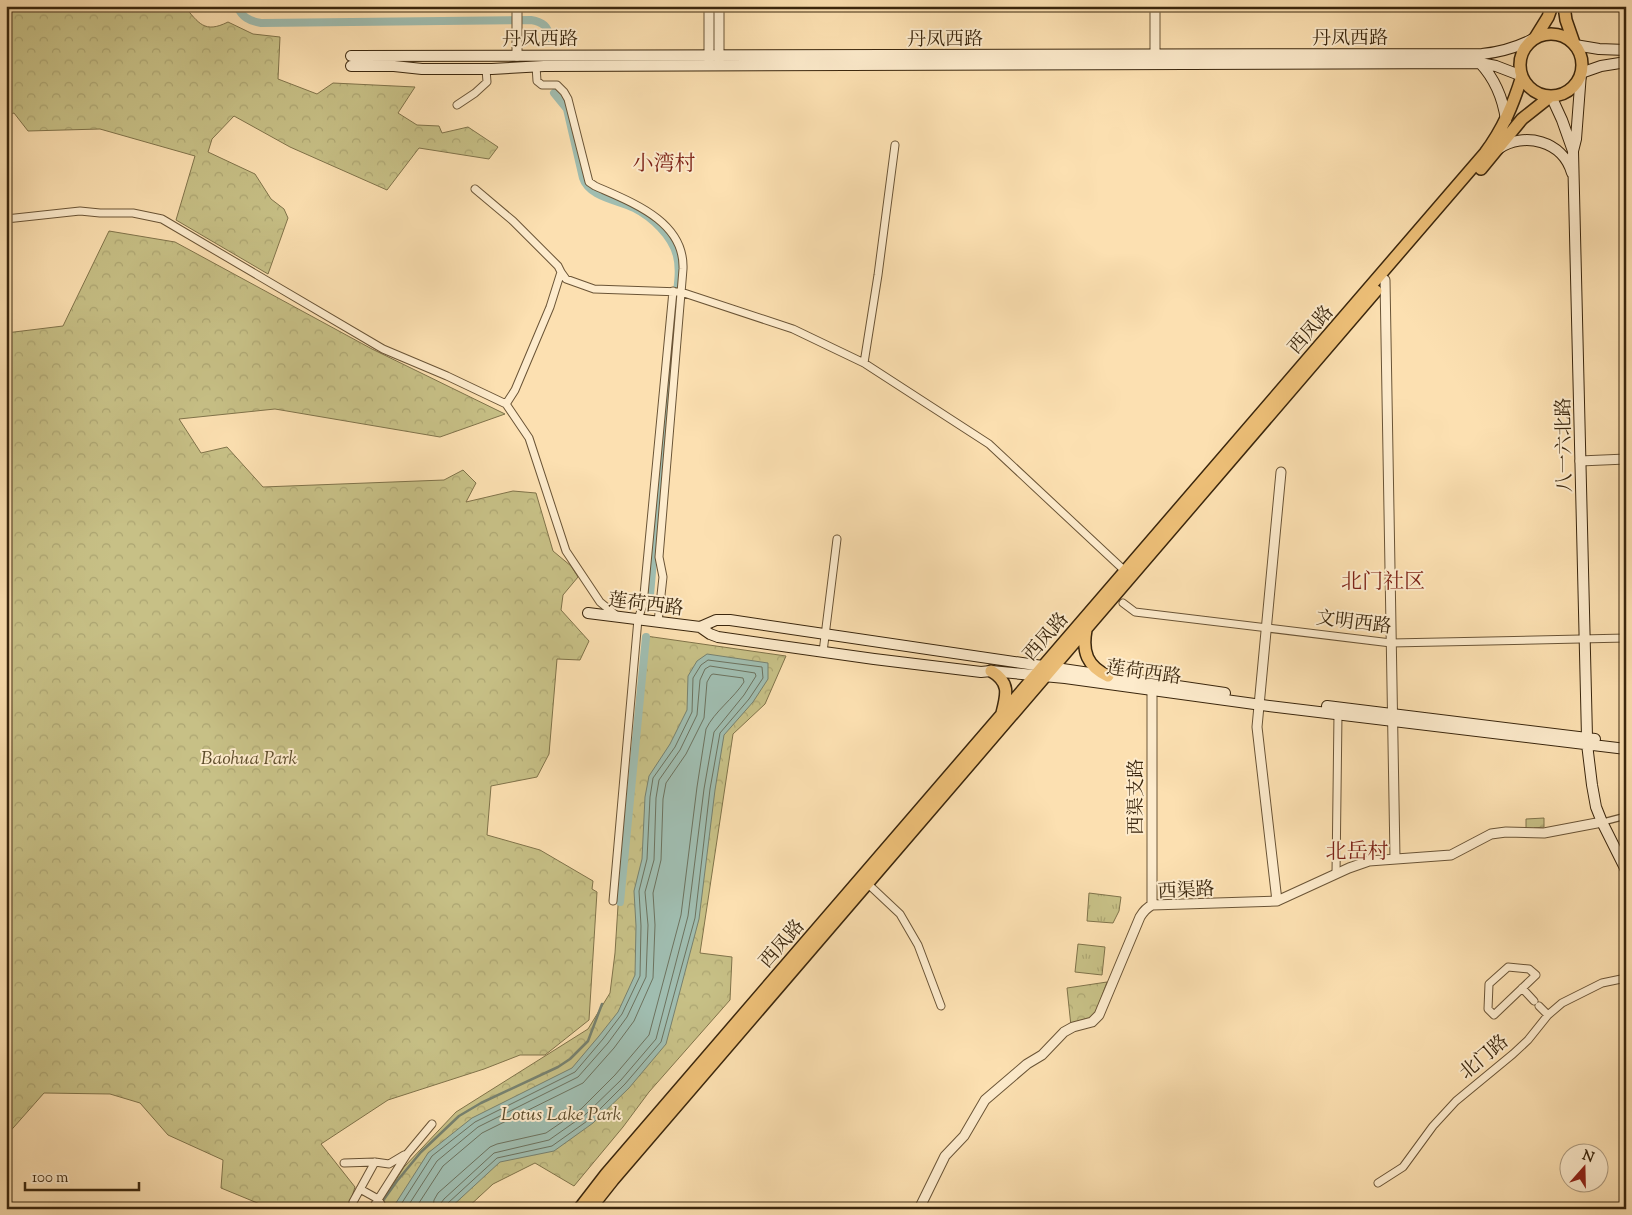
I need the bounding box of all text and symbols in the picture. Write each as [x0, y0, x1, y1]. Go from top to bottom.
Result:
street label: 丹凤西路 [1312, 26, 1388, 53]
street label: 丹凤西路 [502, 27, 578, 54]
street label: 丹凤西路 [907, 27, 983, 54]
district label: 小湾村 [633, 150, 696, 180]
street label: 西凤路 [1283, 300, 1341, 361]
street label: 八一六北路 [1551, 397, 1580, 493]
district label: 北门社区 [1341, 568, 1425, 598]
street label: 莲荷西路 [606, 587, 685, 624]
street label: 文明西路 [1314, 605, 1393, 642]
street label: 西凤路 [1018, 607, 1076, 668]
street label: 莲荷西路 [1104, 655, 1183, 692]
park label: Baohua Park [201, 746, 298, 773]
street label: 西渠支路 [1124, 759, 1151, 835]
district label: 北岳村 [1326, 838, 1389, 868]
street label: 西渠路 [1157, 877, 1215, 906]
street label: 西凤路 [754, 914, 812, 975]
street label: 北门路 [1454, 1029, 1515, 1087]
park label: Lotus Lake Park [501, 1102, 622, 1129]
north arrow [1560, 1142, 1610, 1192]
text: N [1579, 1146, 1596, 1169]
scale bar [25, 1160, 139, 1192]
text: 100 m [32, 1168, 69, 1189]

